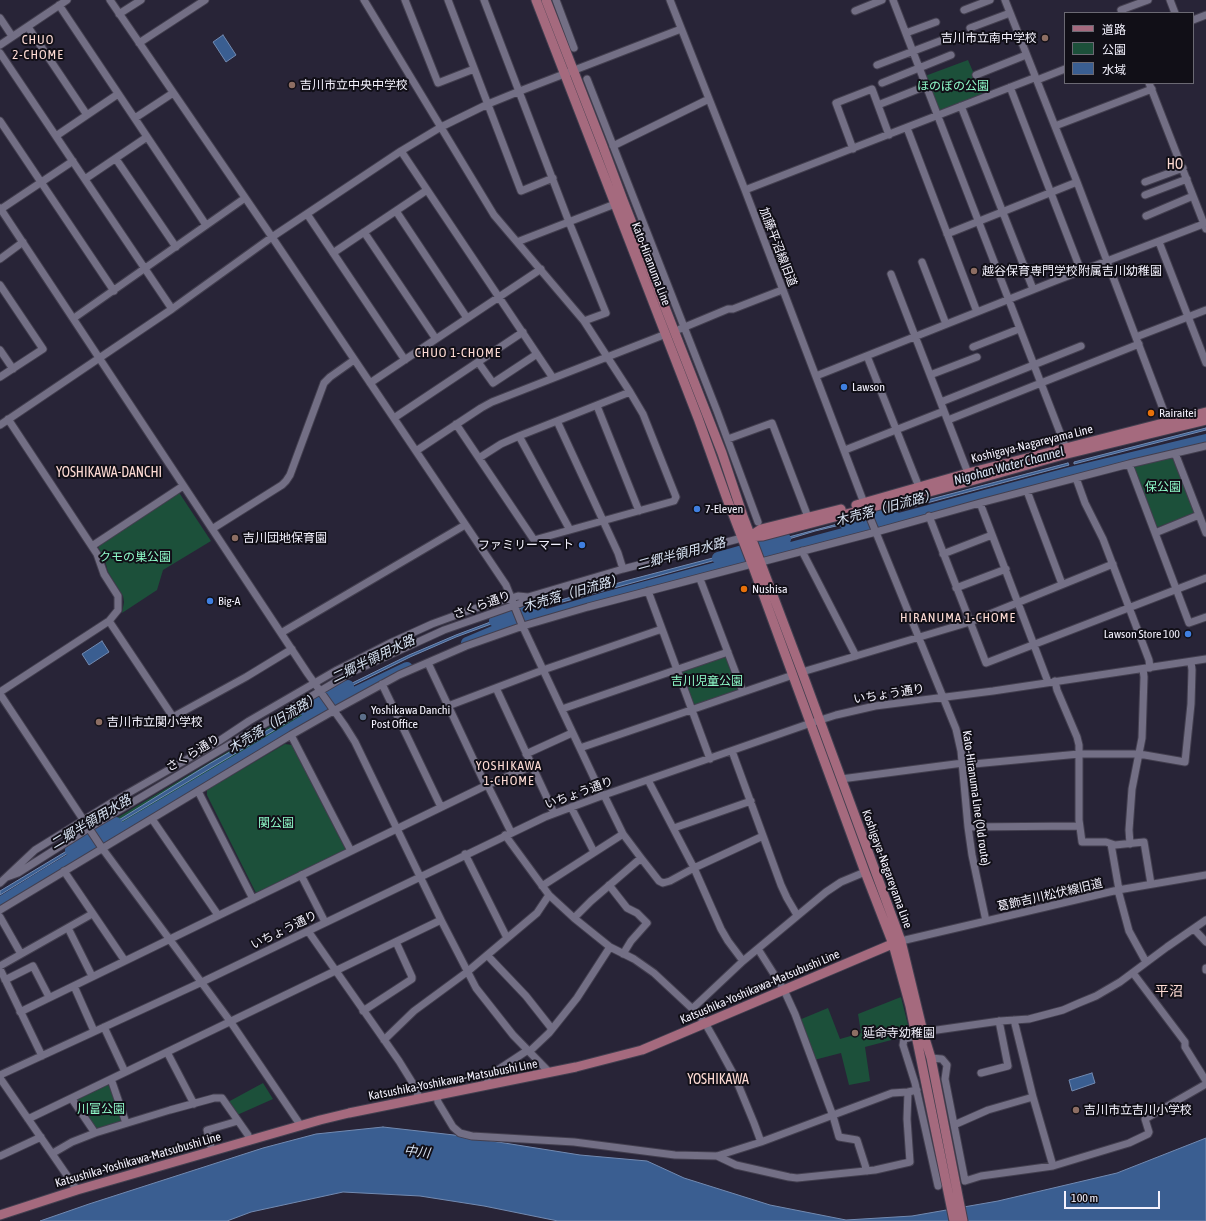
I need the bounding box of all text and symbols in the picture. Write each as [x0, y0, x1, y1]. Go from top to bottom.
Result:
legend [1064, 12, 1194, 84]
text: 道路 [1102, 23, 1126, 37]
place label: 吉川市立南中学校 [941, 31, 1037, 45]
district label: CHUO 2-CHOME [12, 32, 64, 63]
marker: 吉川市立南中学校 [1040, 33, 1050, 43]
text: 公園 [1102, 43, 1126, 57]
text: 水域 [1102, 63, 1126, 77]
place label: 吉川市立中央中学校 [300, 78, 408, 92]
park label: ほのぼの公園 [917, 79, 989, 93]
marker: 吉川市立中央中学校 [287, 80, 297, 90]
district label: HO [1166, 157, 1184, 173]
street label: 加藤平沼線旧道 [756, 205, 800, 289]
street label: Kato-Hiranuma Line [629, 220, 673, 308]
place label: 越谷保育専門学校附属吉川幼稚園 [982, 264, 1162, 278]
marker: 越谷保育専門学校附属吉川幼稚園 [969, 266, 979, 276]
district label: CHUO 1-CHOME [415, 345, 501, 361]
place label: Lawson [852, 380, 885, 394]
marker: Lawson [839, 382, 849, 392]
place label: Rairaitei [1159, 406, 1197, 420]
marker: Rairaitei [1146, 408, 1156, 418]
street label: Koshigaya-Nagareyama Line [970, 422, 1094, 466]
water label: Nigohan Water Channel [952, 444, 1066, 488]
district label: YOSHIKAWA-DANCHI [48, 465, 170, 481]
park label: 保公園 [1145, 480, 1181, 494]
water label: 木売落（旧流路） [834, 487, 938, 529]
place label: 7-Eleven [705, 502, 743, 516]
marker: 7-Eleven [692, 504, 702, 514]
place label: 吉川団地保育園 [243, 531, 327, 545]
marker: 吉川団地保育園 [230, 533, 240, 543]
water label: 二郷半領用水路 [635, 535, 727, 573]
place label: ファミリーマート [478, 538, 574, 552]
marker: ファミリーマート [577, 540, 587, 550]
park label: クモの巣公園 [99, 550, 171, 564]
water label: 木売落（旧流路） [521, 571, 625, 615]
place label: Nushisa [752, 582, 788, 596]
marker: Nushisa [739, 584, 749, 594]
street label: さくら通り [451, 588, 513, 622]
place label: Big-A [218, 594, 240, 608]
marker: Big-A [205, 596, 215, 606]
district label: HIRANUMA 1-CHOME [900, 610, 1016, 626]
place label: Lawson Store 100 [1104, 627, 1180, 641]
marker: Lawson Store 100 [1183, 629, 1193, 639]
water label: 二郷半領用水路 [329, 632, 417, 686]
park label: 吉川児童公園 [671, 674, 743, 688]
street label: いちょう通り [852, 681, 926, 707]
water label: 木売落（旧流路） [225, 690, 323, 756]
place label: Yoshikawa Danchi Post Office [371, 703, 450, 731]
marker: Yoshikawa Danchi Post Office [358, 712, 368, 722]
place label: 吉川市立関小学校 [107, 715, 203, 729]
marker: 吉川市立関小学校 [94, 717, 104, 727]
street label: Kato-Hiranuma Line (Old route) [959, 729, 993, 867]
street label: さくら通り [164, 731, 222, 775]
district label: YOSHIKAWA 1-CHOME [476, 758, 542, 789]
street label: いちょう通り [543, 774, 615, 812]
water label: 二郷半領用水路 [48, 792, 134, 852]
street label: Koshigaya-Nagareyama Line [859, 808, 915, 930]
park label: 関公園 [258, 816, 294, 830]
street label: 葛飾吉川松伏線旧道 [996, 876, 1104, 914]
street label: いちょう通り [248, 908, 320, 952]
street label: Katsushika-Yoshikawa-Matsubushi Line [678, 947, 842, 1027]
district label: 平沼 [1155, 984, 1183, 1000]
place label: 延命寺幼稚園 [863, 1026, 935, 1040]
marker: 延命寺幼稚園 [850, 1028, 860, 1038]
street label: Katsushika-Yoshikawa-Matsubushi Line [367, 1057, 539, 1103]
district label: YOSHIKAWA [683, 1072, 753, 1088]
park label: 川富公園 [77, 1102, 125, 1116]
place label: 吉川市立吉川小学校 [1084, 1103, 1192, 1117]
marker: 吉川市立吉川小学校 [1071, 1105, 1081, 1115]
street label: Katsushika-Yoshikawa-Matsubushi Line [53, 1129, 223, 1191]
water label: 中川 [403, 1143, 431, 1161]
scale bar [1066, 1183, 1162, 1209]
text: 100 m [1071, 1191, 1098, 1205]

